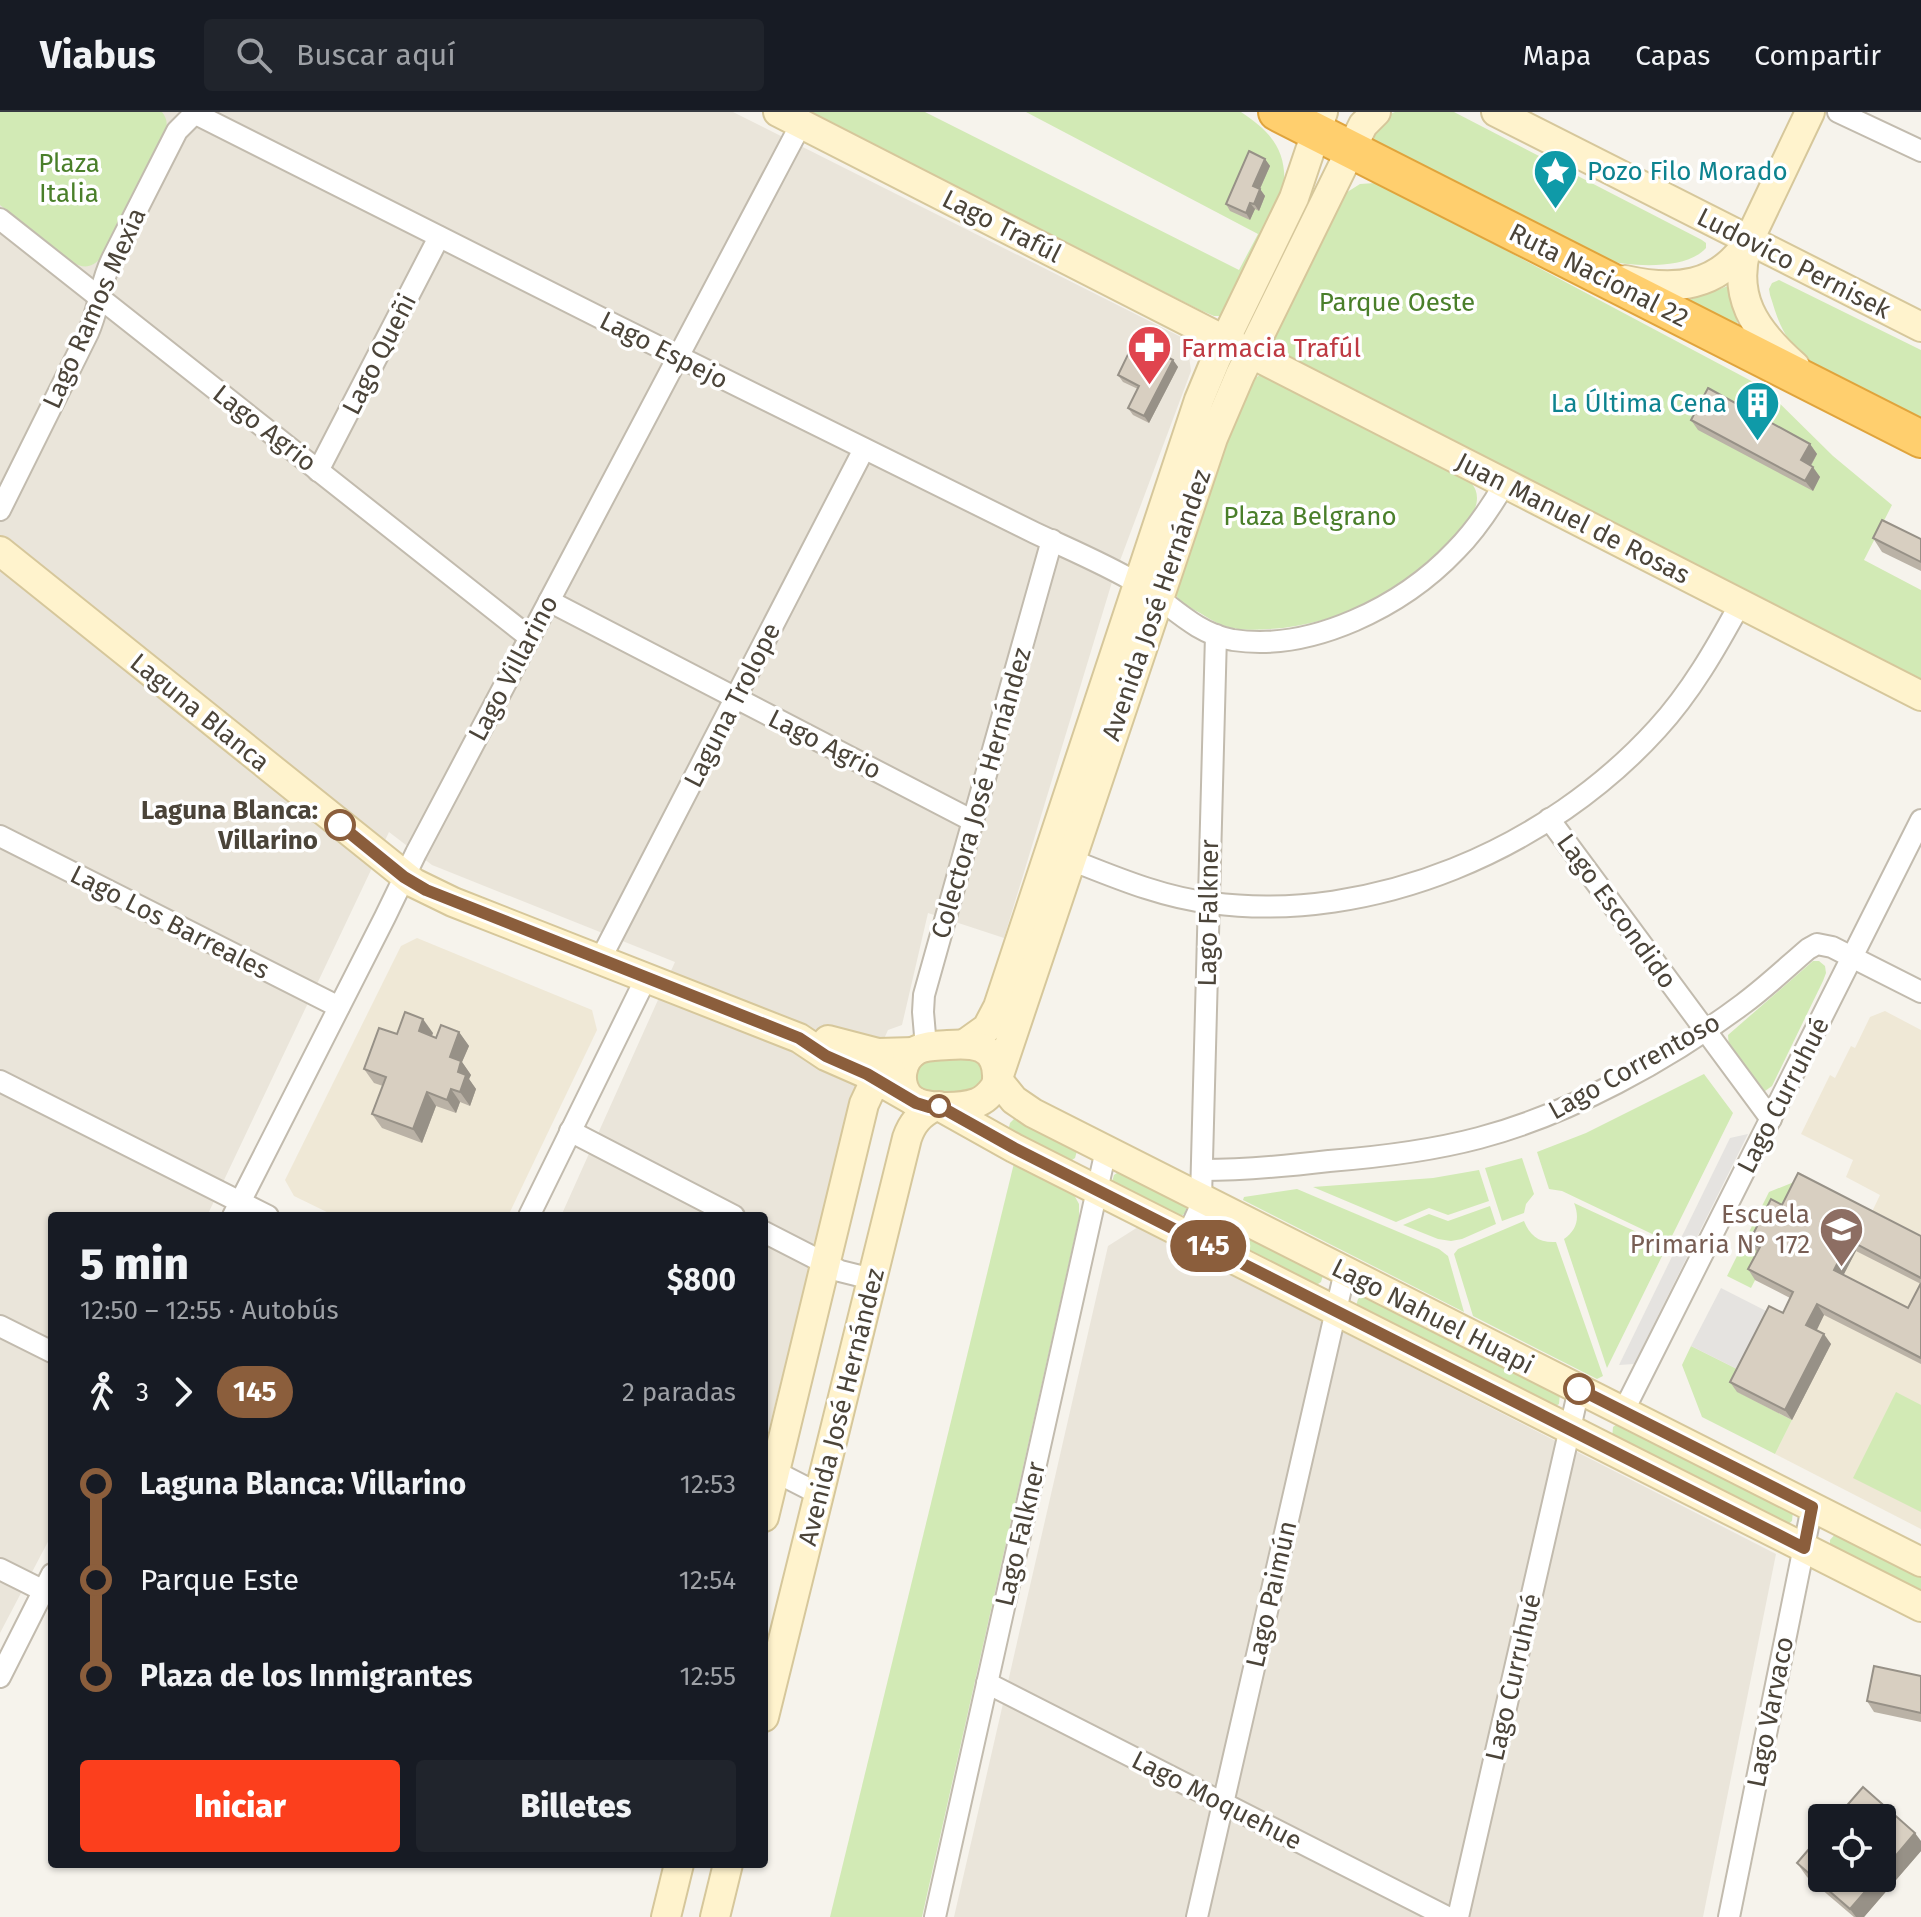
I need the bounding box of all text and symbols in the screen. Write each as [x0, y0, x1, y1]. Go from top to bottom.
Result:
search box [204, 19, 764, 91]
text: Viabus [40, 32, 156, 78]
icon: search [232, 33, 276, 77]
text: Buscar aquí [296, 37, 456, 73]
text: Mapa [1523, 39, 1591, 72]
text: Capas [1635, 39, 1710, 72]
text: Compartir [1754, 39, 1881, 72]
place icon: Pozo Filo Morado [1532, 147, 1580, 210]
park label: Plaza Italia [38, 148, 100, 209]
place label: Pozo Filo Morado [1587, 156, 1788, 187]
street label: Lago Trafúl [937, 183, 1067, 270]
street label: Ludovico Pernisek [1692, 201, 1896, 326]
street label: Lago Ramos Mexía [36, 203, 153, 413]
street label: Ruta Nacional 22 [1504, 217, 1694, 334]
park label: Parque Oeste [1319, 287, 1475, 318]
street label: Lago Queñi [336, 289, 423, 420]
street label: Lago Espejo [594, 305, 733, 396]
pharmacy icon: Farmacia Trafúl [1126, 324, 1174, 387]
place label: Farmacia Trafúl [1181, 333, 1361, 364]
street label: Lago Agrio [207, 378, 323, 478]
building icon: La Última Cena [1734, 379, 1782, 442]
place label: La Última Cena [1551, 388, 1727, 419]
street label: Juan Manuel de Rosas [1451, 446, 1695, 591]
street label: Avenida José Hernández [1095, 466, 1217, 745]
park label: Plaza Belgrano [1223, 501, 1397, 532]
street label: Lago Villarino [462, 590, 565, 746]
street label: Laguna Trolope [678, 618, 787, 793]
street label: Colectora José Hernández [925, 644, 1038, 942]
street label: Laguna Blanca [124, 647, 276, 778]
street label: Lago Agrio [763, 703, 886, 786]
place label: Laguna Blanca: Villarino [141, 795, 318, 856]
marker: Laguna Blanca: Villarino [325, 810, 355, 840]
street label: Lago Escondido [1550, 828, 1683, 995]
street label: Lago Falkner [1192, 839, 1225, 987]
street label: Lago Los Barreales [65, 859, 274, 986]
street label: Lago Correntoso [1543, 1007, 1725, 1126]
street label: Lago Curruhué [1731, 1012, 1836, 1178]
unlabelled marker [928, 1095, 950, 1117]
place label: Escuela Primaria N° 172 [1630, 1199, 1810, 1260]
school or university icon: Escuela Primaria N° 172 [1817, 1205, 1865, 1268]
line badge: 145 [1162, 1220, 1254, 1272]
text: 145 [1186, 1229, 1230, 1262]
text: 5 min [80, 1238, 189, 1291]
street label: Lago Nahuel Huapi [1327, 1252, 1539, 1381]
text: $800 [667, 1262, 736, 1298]
street label: Avenida José Hernández [792, 1265, 891, 1549]
text: 12:50 – 12:55 · Autobús [80, 1295, 339, 1326]
icon: walk [80, 1370, 124, 1414]
icon: forward [161, 1370, 205, 1414]
unlabelled marker [1564, 1374, 1594, 1404]
text: 145 [233, 1375, 277, 1408]
text: 3 [136, 1377, 149, 1408]
text: 2 paradas [622, 1377, 736, 1408]
street label: Lago Falkner [989, 1459, 1052, 1609]
text: Laguna Blanca: Villarino [140, 1466, 466, 1502]
text: 12:53 [680, 1469, 736, 1500]
street label: Lago Paimún [1240, 1518, 1303, 1670]
text: Parque Este [140, 1562, 299, 1598]
text: 12:54 [679, 1565, 736, 1596]
street label: Lago Curruhué [1479, 1590, 1548, 1764]
street label: Lago Varvaco [1741, 1634, 1800, 1790]
text: Plaza de los Inmigrantes [140, 1658, 473, 1694]
text: 12:55 [680, 1661, 736, 1692]
street label: Lago Moquehue [1127, 1744, 1307, 1857]
button: Iniciar [80, 1760, 400, 1852]
button: Billetes [416, 1760, 736, 1852]
map controls [1808, 1804, 1896, 1892]
button: locate [1808, 1804, 1896, 1892]

